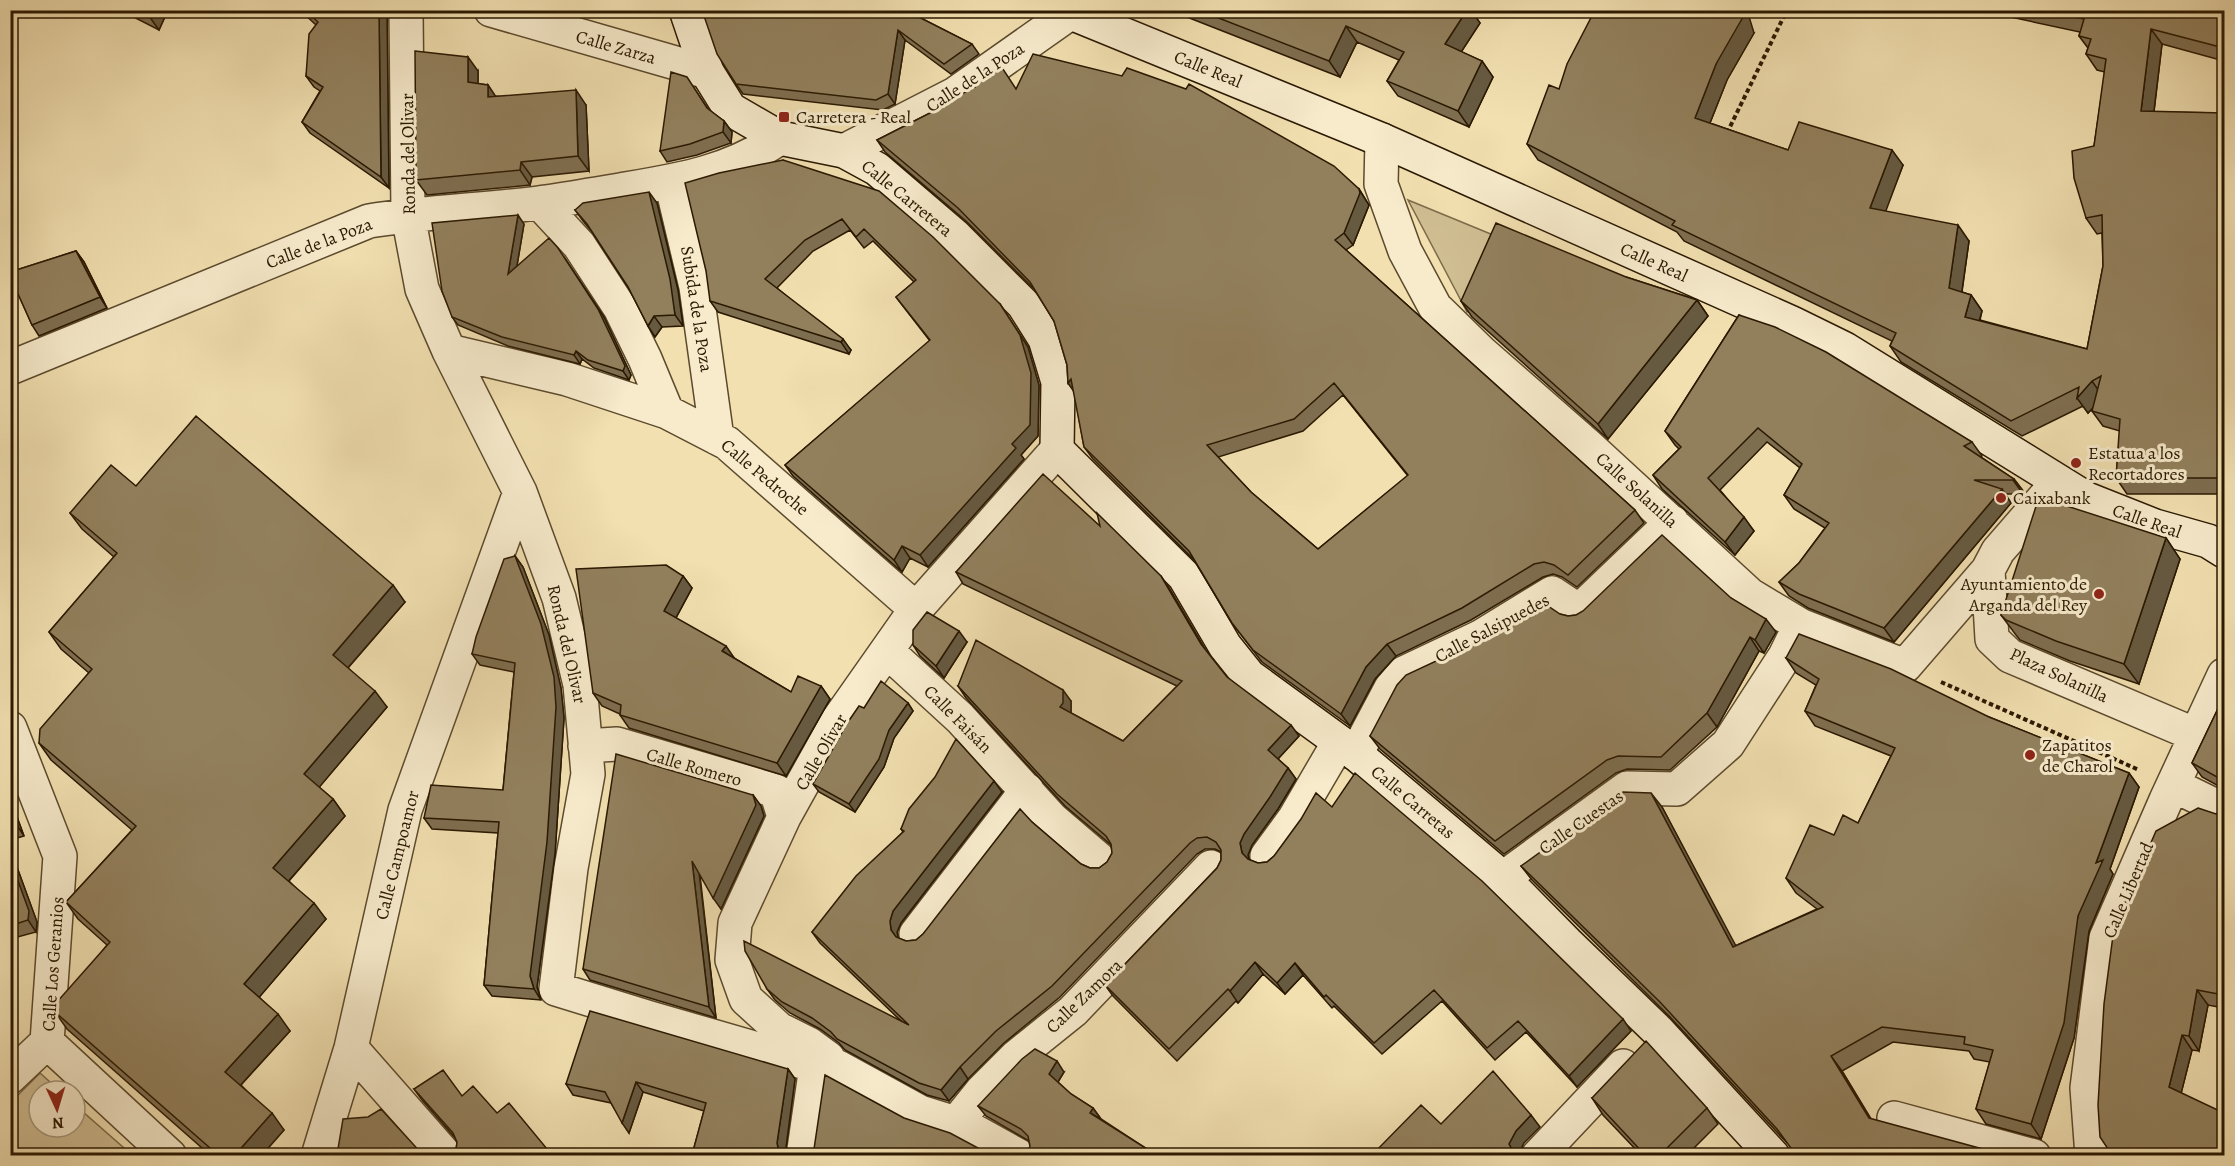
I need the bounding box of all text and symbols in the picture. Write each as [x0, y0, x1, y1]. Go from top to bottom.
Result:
street label: Calle Zarza [573, 24, 659, 70]
street label: Calle de la Poza [921, 36, 1029, 118]
street label: Calle Real [1170, 45, 1246, 94]
street label: Ronda del Olivar [395, 93, 421, 215]
place label: Carretera - Real [796, 105, 912, 129]
marker: Carretera - Real [777, 110, 791, 124]
street label: Calle Carretera [857, 154, 958, 242]
street label: Calle de la Poza [262, 211, 376, 274]
street label: Calle Real [1617, 237, 1692, 288]
street label: Subida de la Poza [675, 244, 719, 374]
street label: Calle Pedroche [716, 433, 814, 521]
place label: Estatua a los Recortadores [2088, 441, 2185, 486]
street label: Calle Solanilla [1591, 447, 1684, 534]
marker: Estatua a los Recortadores [2069, 456, 2083, 470]
place label: Caixabank [2013, 486, 2091, 510]
marker: Caixabank [1994, 491, 2008, 505]
street label: Calle Real [2109, 498, 2185, 544]
place label: Ayuntamiento de Arganda del Rey [1960, 572, 2088, 617]
street label: Ronda del Olivar [542, 582, 592, 706]
marker: Ayuntamiento de Arganda del Rey [2092, 587, 2106, 601]
street label: Calle Salsipuedes [1430, 588, 1554, 668]
street label: Plaza Solanilla [2006, 642, 2113, 709]
street label: Calle Faisán [919, 680, 998, 759]
street label: Calle Olivar [789, 709, 853, 795]
place label: Zapatitos de Charol [2042, 733, 2113, 778]
street label: Calle Romero [643, 742, 745, 792]
marker: Zapatitos de Charol [2023, 748, 2037, 762]
street label: Calle Carretas [1366, 760, 1460, 844]
street label: Calle Cuestas [1534, 784, 1628, 860]
street label: Calle Campoamor [369, 788, 425, 922]
street label: Calle Libertad [2097, 838, 2159, 942]
street label: Calle Los Geranios [36, 896, 70, 1032]
street label: Calle Zamora [1041, 953, 1128, 1039]
north arrow [27, 1079, 87, 1139]
text: N [51, 1112, 65, 1134]

